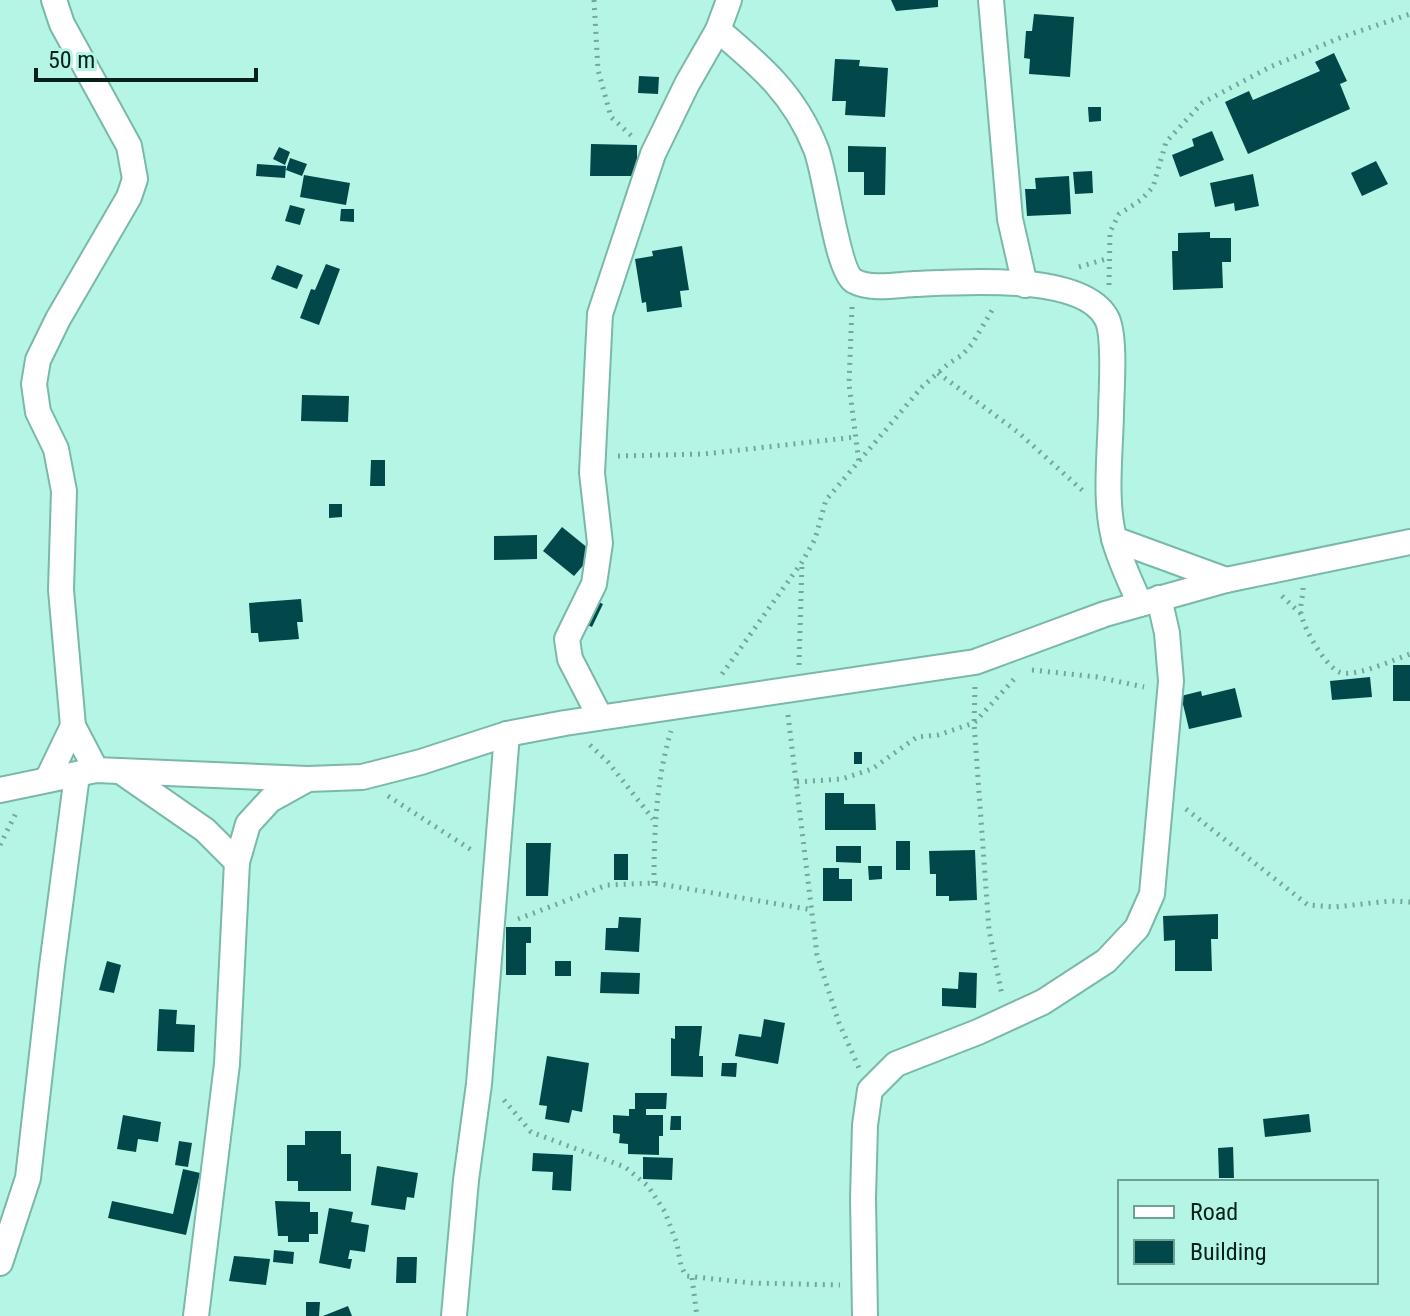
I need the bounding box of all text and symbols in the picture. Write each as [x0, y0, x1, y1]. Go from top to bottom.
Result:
scale bar [36, 32, 256, 82]
text: 50 m [48, 46, 95, 74]
legend [1118, 1180, 1378, 1284]
text: Road [1190, 1198, 1238, 1226]
text: Building [1190, 1238, 1267, 1266]

